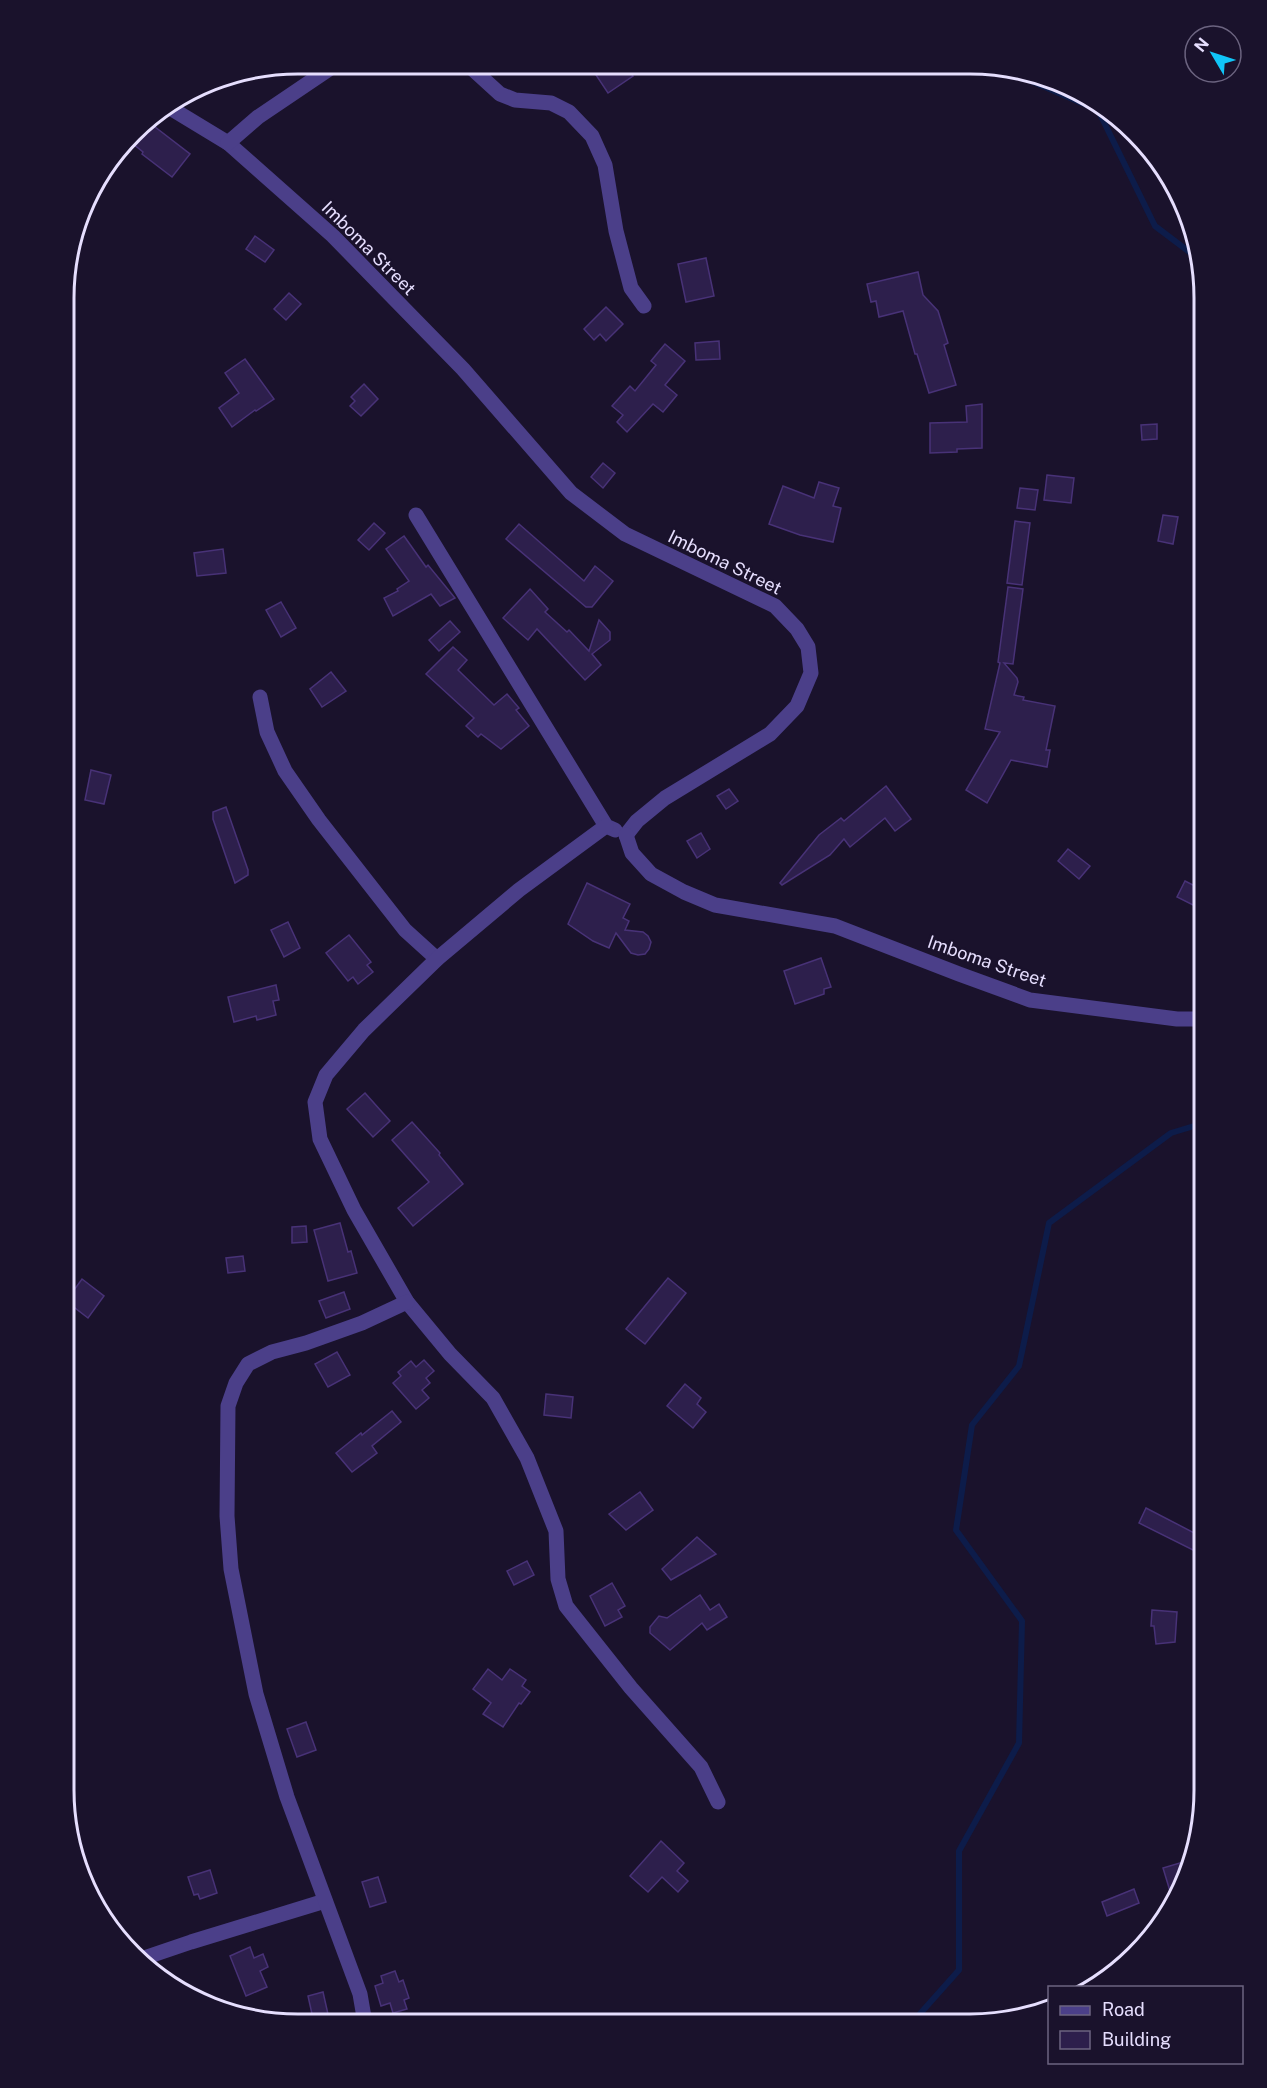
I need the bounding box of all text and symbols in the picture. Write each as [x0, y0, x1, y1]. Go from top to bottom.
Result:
north arrow [1183, 24, 1243, 84]
text: N [1190, 34, 1213, 56]
street label: Imboma Street [318, 197, 420, 299]
street label: Imboma Street [665, 525, 785, 599]
street label: Imboma Street [925, 931, 1049, 991]
legend [1048, 1986, 1243, 2064]
text: Road [1102, 1999, 1145, 2020]
text: Building [1102, 2029, 1171, 2050]

